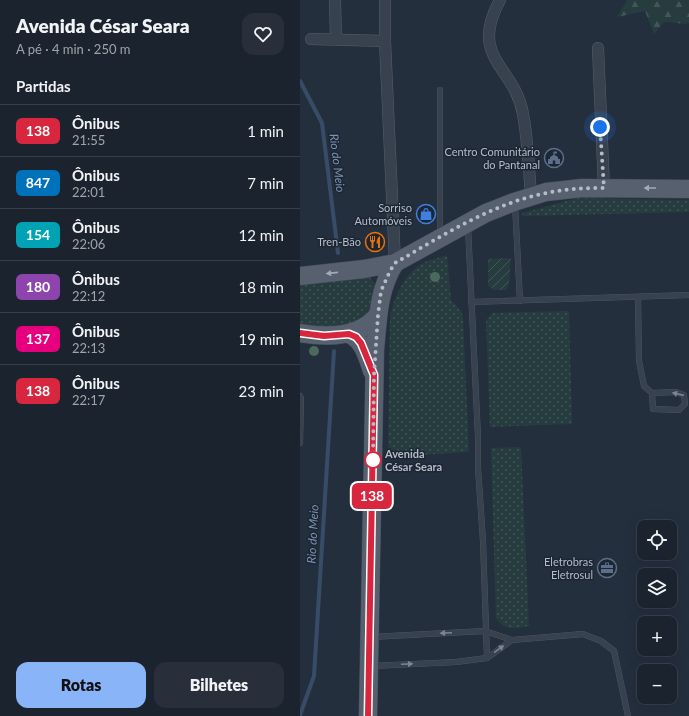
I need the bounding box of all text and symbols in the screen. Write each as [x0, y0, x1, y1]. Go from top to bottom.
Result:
button: heart [242, 13, 284, 55]
text: Avenida César Seara [16, 14, 190, 37]
text: A pé · 4 min · 250 m [16, 41, 131, 57]
text: Partidas [16, 77, 71, 95]
text: Ônibus [72, 114, 120, 132]
your location [590, 117, 610, 137]
text: 138 [26, 122, 50, 139]
text: 1 min [247, 122, 284, 140]
text: 21:55 [72, 132, 105, 148]
water label: Rio do Meio [326, 133, 349, 193]
place label: Centro Comunitário do Pantanal [444, 145, 540, 171]
public building icon: Centro Comunitário do Pantanal [543, 147, 565, 169]
text: Ônibus [72, 166, 120, 184]
text: 847 [26, 174, 50, 191]
text: 7 min [247, 174, 284, 192]
text: 22:01 [72, 184, 105, 200]
one-way arrow [643, 185, 656, 191]
place label: Sorriso Automóveis [355, 201, 412, 227]
shop icon: Sorriso Automóveis [415, 203, 437, 225]
text: Ônibus [72, 218, 120, 236]
text: 154 [26, 226, 50, 243]
text: 12 min [238, 226, 284, 244]
restaurant icon: Tren-Bão [364, 231, 386, 253]
place label: Tren-Bão [317, 235, 361, 248]
text: 22:06 [72, 236, 105, 252]
one-way arrow [326, 269, 338, 276]
text: Ônibus [72, 270, 120, 288]
text: 180 [26, 278, 50, 295]
text: 18 min [238, 278, 284, 296]
text: 22:12 [72, 288, 105, 304]
text: Ônibus [72, 322, 120, 340]
text: 137 [26, 330, 50, 347]
text: 19 min [238, 330, 284, 348]
text: 22:13 [72, 340, 105, 356]
text: Ônibus [72, 374, 120, 392]
text: 138 [26, 382, 50, 399]
text: 23 min [238, 382, 284, 400]
one-way arrow [671, 390, 684, 396]
text: 22:17 [72, 392, 105, 408]
place label: Avenida César Seara [384, 447, 442, 473]
marker: Avenida César Seara [364, 451, 382, 469]
line badge: 138 [349, 483, 395, 509]
text: 138 [360, 487, 384, 504]
water label: Rio do Meio [303, 504, 322, 564]
map controls [637, 520, 677, 704]
button: locate [637, 520, 677, 560]
place label: Eletrobras Eletrosul [544, 555, 593, 581]
office icon: Eletrobras Eletrosul [596, 557, 618, 579]
button: layers [637, 568, 677, 608]
button: + [637, 616, 677, 656]
one-way arrow [440, 629, 452, 636]
one-way arrow [494, 645, 505, 653]
one-way arrow [401, 661, 414, 667]
button: Rotas [16, 662, 146, 708]
button: Bilhetes [154, 662, 284, 708]
button: − [637, 664, 677, 704]

